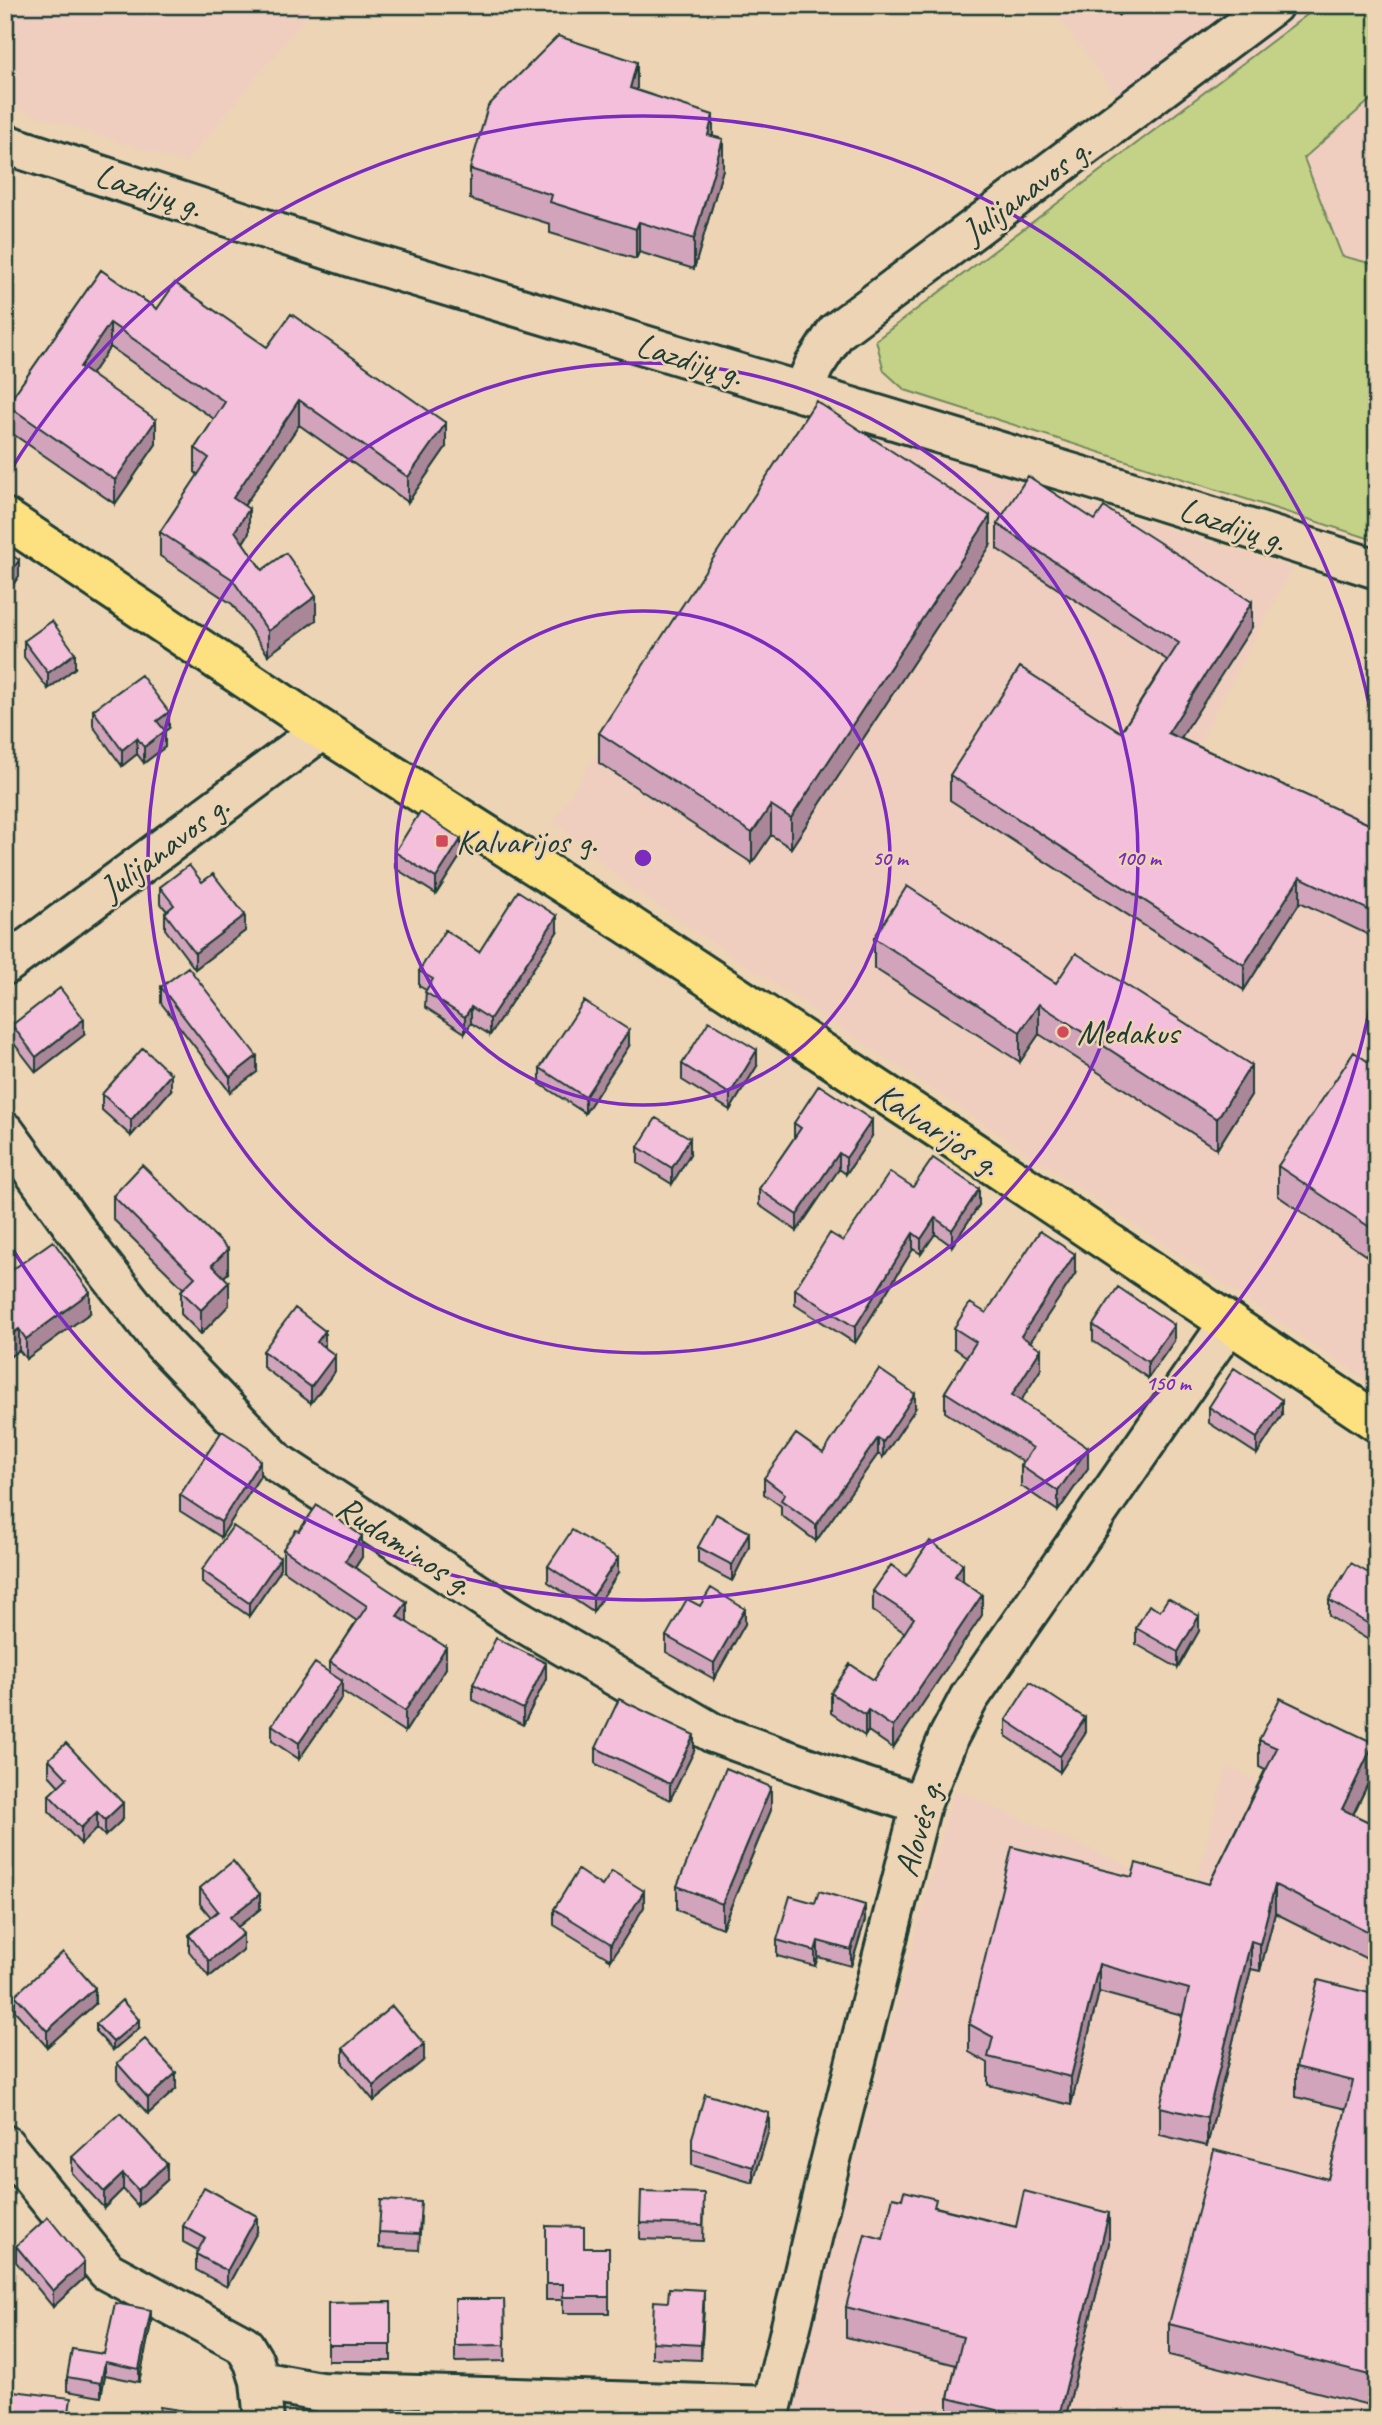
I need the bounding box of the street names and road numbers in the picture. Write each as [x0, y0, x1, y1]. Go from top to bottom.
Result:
street label: Julijanavos g. [951, 127, 1100, 255]
street label: Lazdijų g. [90, 152, 208, 229]
street label: Lazdijų g. [631, 322, 749, 397]
street label: Lazdijų g. [1174, 486, 1292, 563]
street label: Julijanavos g. [89, 784, 238, 912]
street label: Kalvarijos g. [866, 1072, 1009, 1187]
street label: Rudaminos g. [328, 1485, 482, 1606]
street label: Alovės g. [883, 1774, 954, 1882]

